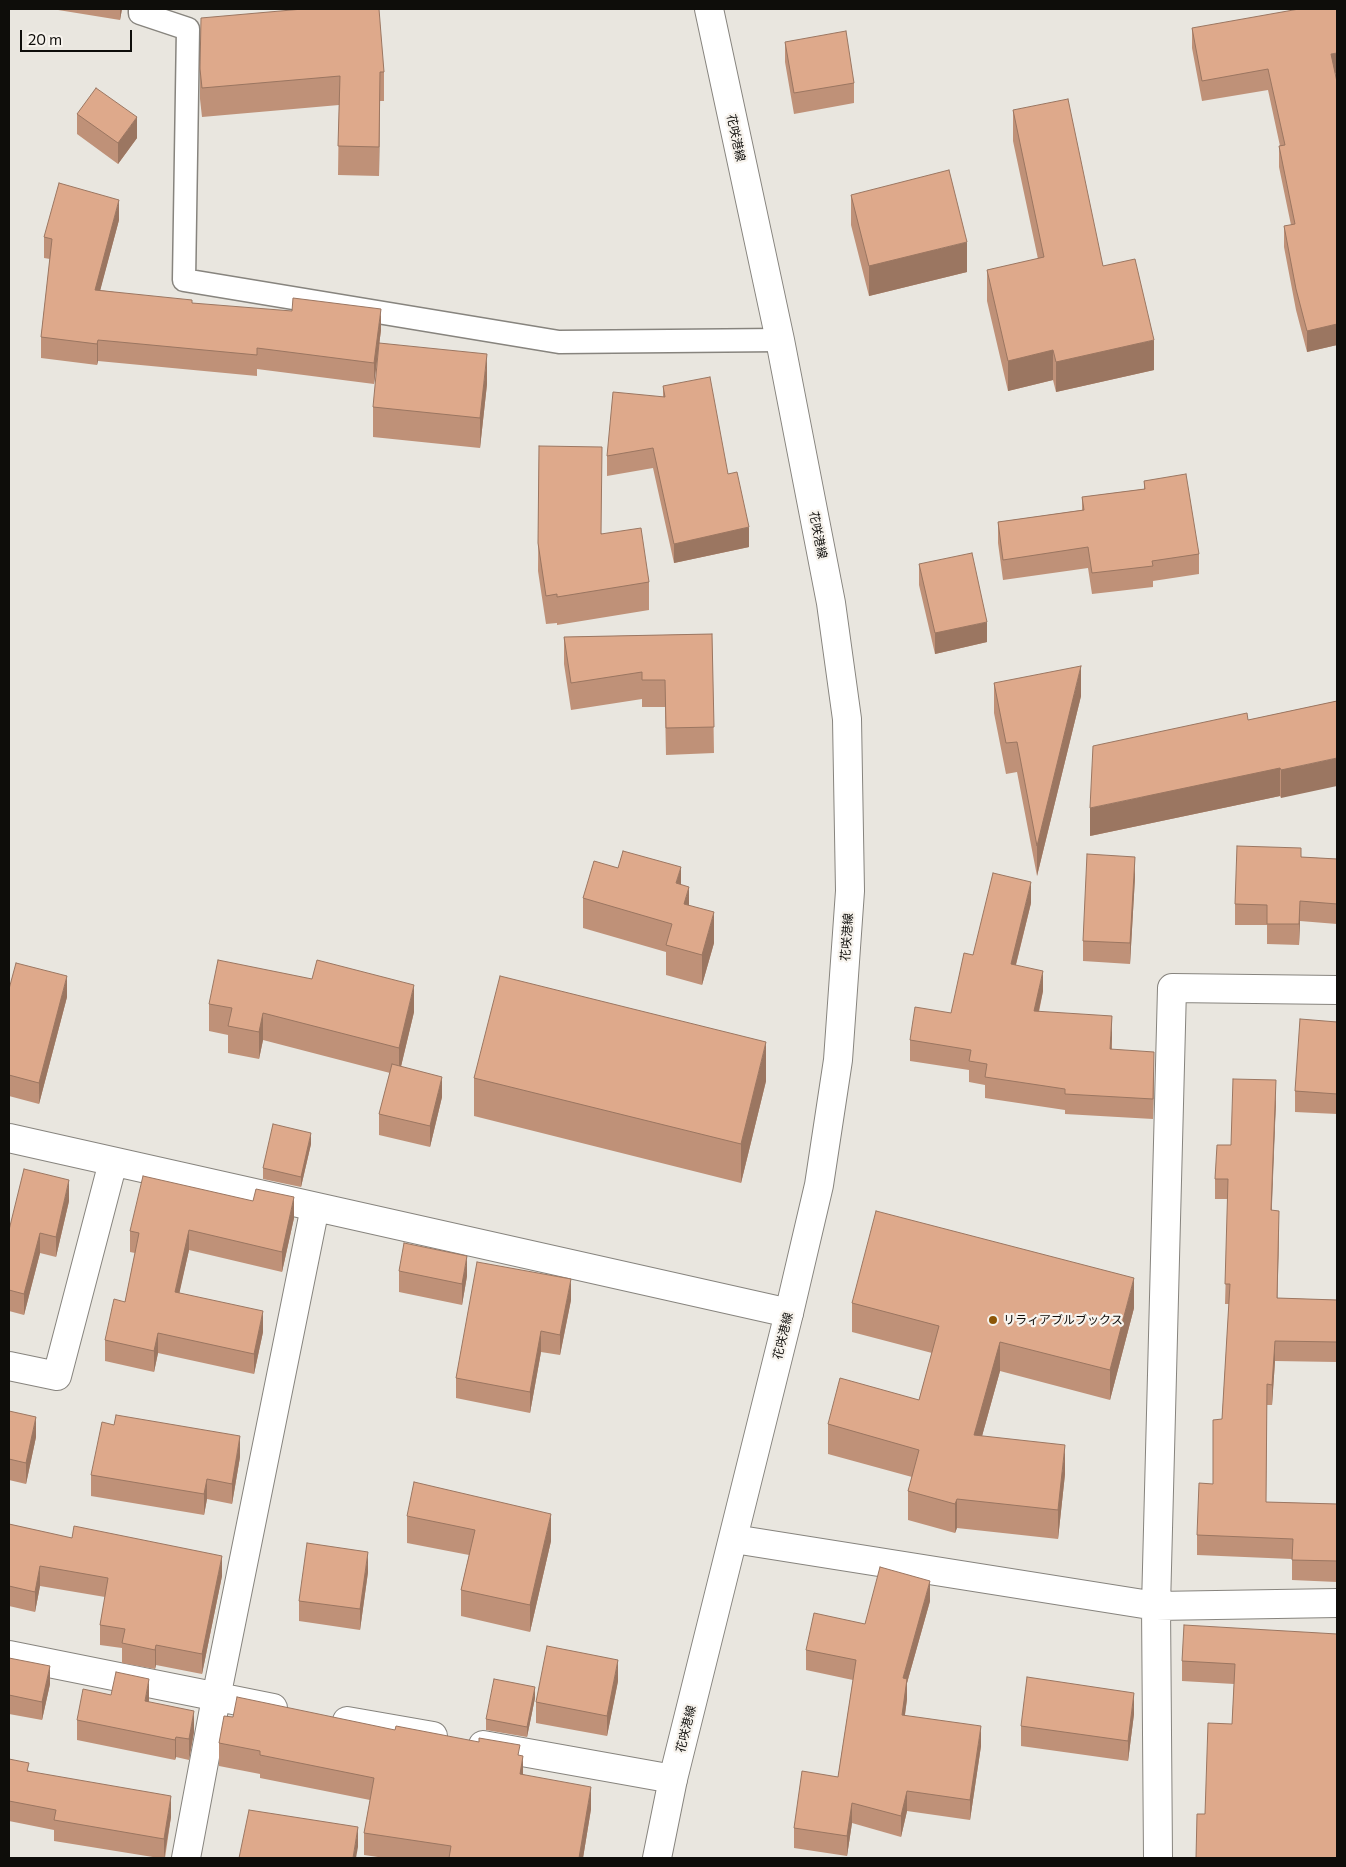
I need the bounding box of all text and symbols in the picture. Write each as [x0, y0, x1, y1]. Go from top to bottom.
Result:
scale bar [22, 20, 135, 52]
text: 20 m [28, 30, 62, 48]
street label: 花咲港線 [724, 113, 748, 163]
street label: 花咲港線 [806, 510, 830, 560]
street label: 花咲港線 [838, 913, 856, 961]
street label: 花咲港線 [770, 1311, 796, 1361]
place label: リラィアブルブックス [1003, 1313, 1123, 1327]
marker: リラィアブルブックス [987, 1314, 999, 1326]
street label: 花咲港線 [673, 1704, 699, 1754]

